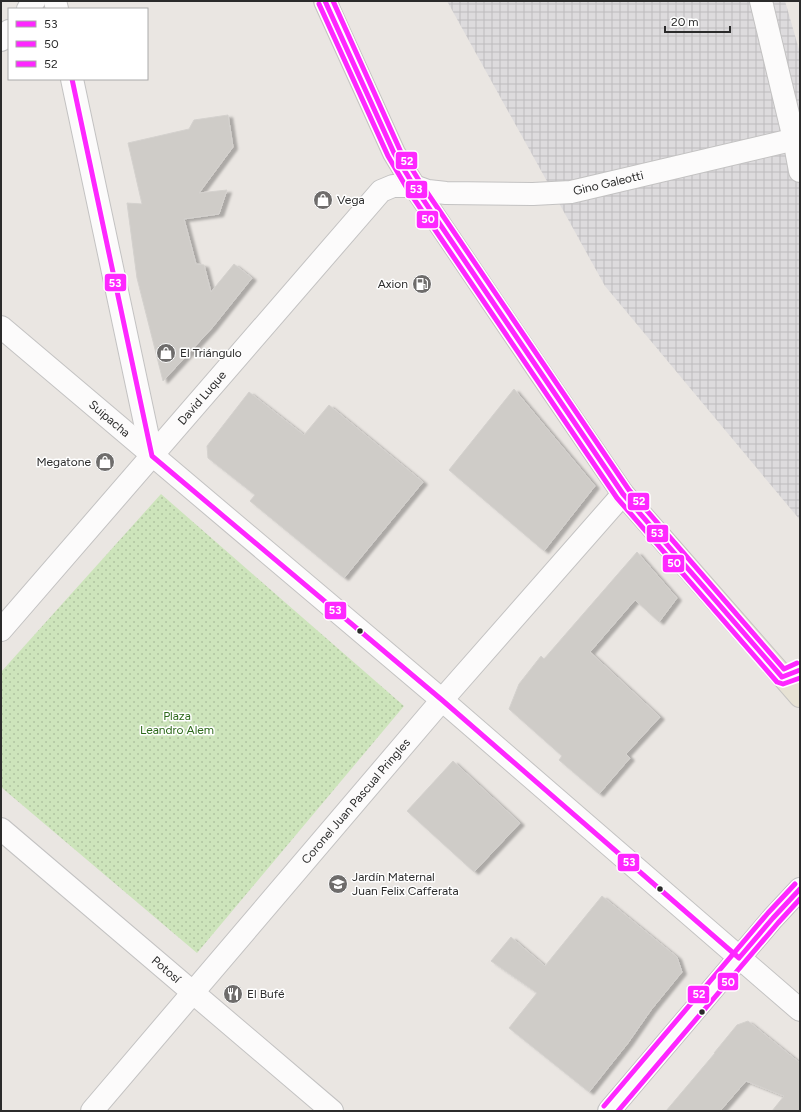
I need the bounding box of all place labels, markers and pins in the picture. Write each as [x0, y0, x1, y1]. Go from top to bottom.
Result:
shop icon: Vega [312, 189, 334, 211]
place label: Vega [337, 193, 365, 207]
fuel station icon: Axion [411, 273, 433, 295]
place label: Axion [378, 277, 408, 291]
shop icon: El Triángulo [155, 342, 177, 364]
place label: El Triángulo [180, 346, 242, 360]
shop icon: Megatone [94, 451, 116, 473]
place label: Megatone [36, 455, 91, 469]
unlabelled marker [355, 626, 365, 636]
place label: Jardín Maternal Juan Felix Cafferata [352, 870, 459, 898]
school or university icon: Jardín Maternal Juan Felix Cafferata [327, 873, 349, 895]
unlabelled marker [655, 884, 665, 894]
restaurant icon: El Bufé [222, 983, 244, 1005]
place label: El Bufé [247, 987, 285, 1001]
unlabelled marker [697, 1007, 707, 1017]

